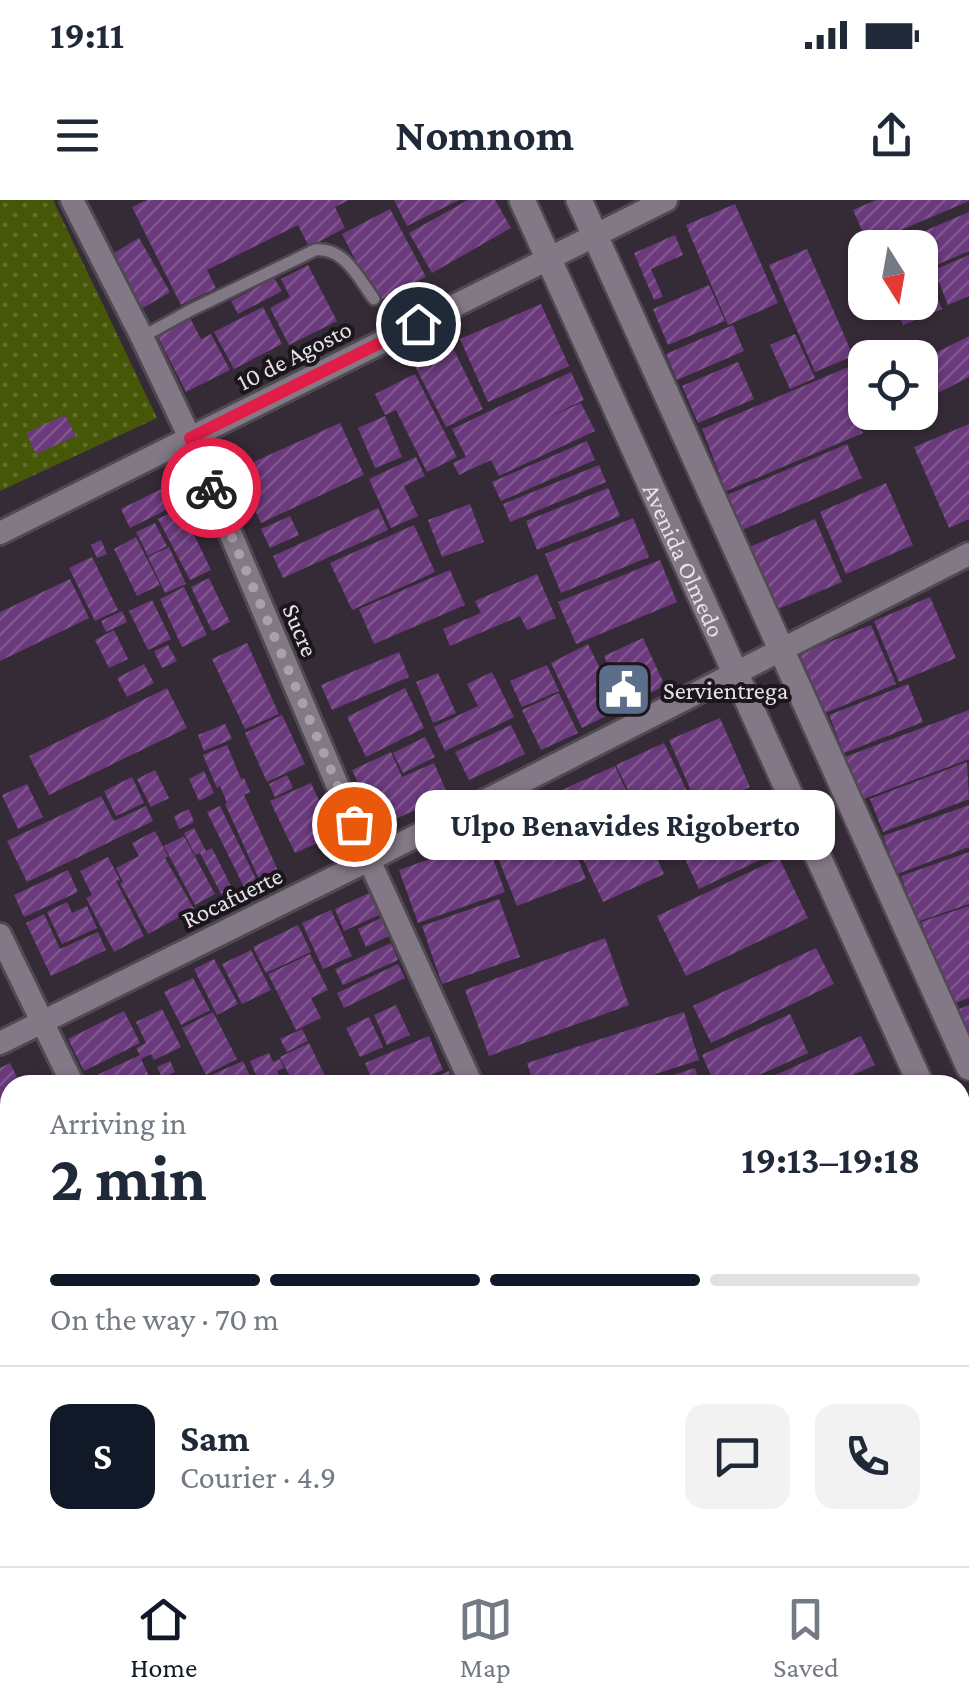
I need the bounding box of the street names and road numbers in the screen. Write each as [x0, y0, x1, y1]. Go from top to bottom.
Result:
street label: 10 de Agosto [233, 315, 356, 397]
street label: Avenida Olmedo [638, 479, 730, 641]
street label: Sucre [277, 600, 324, 661]
street label: Rocafuerte [178, 862, 286, 933]

